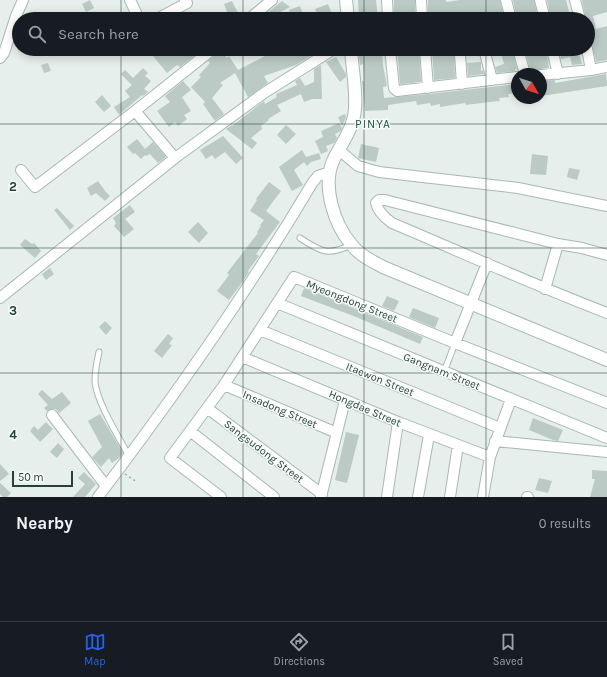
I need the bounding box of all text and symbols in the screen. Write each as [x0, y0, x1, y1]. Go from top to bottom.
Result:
search box [12, 12, 595, 56]
icon: search [26, 23, 48, 45]
text: Search here [58, 25, 139, 43]
north arrow [511, 68, 547, 104]
district label: PINYA [355, 117, 391, 131]
text: 2 [9, 179, 17, 194]
street label: Myeongdong Street [304, 277, 399, 326]
text: 3 [9, 303, 17, 318]
street label: Gangnam Street [401, 350, 482, 393]
street label: Itaewon Street [344, 360, 416, 399]
street label: Hongdae Street [327, 387, 403, 430]
street label: Insadong Street [241, 388, 319, 431]
street label: Sangsudong Street [221, 417, 306, 486]
text: 4 [9, 427, 17, 442]
scale bar [12, 469, 73, 488]
text: 50 m [18, 471, 44, 484]
text: Nearby [16, 513, 73, 533]
text: 0 results [539, 516, 591, 531]
tab: Map [84, 631, 106, 668]
tab: Directions [273, 631, 325, 668]
tab: Saved [493, 631, 523, 668]

